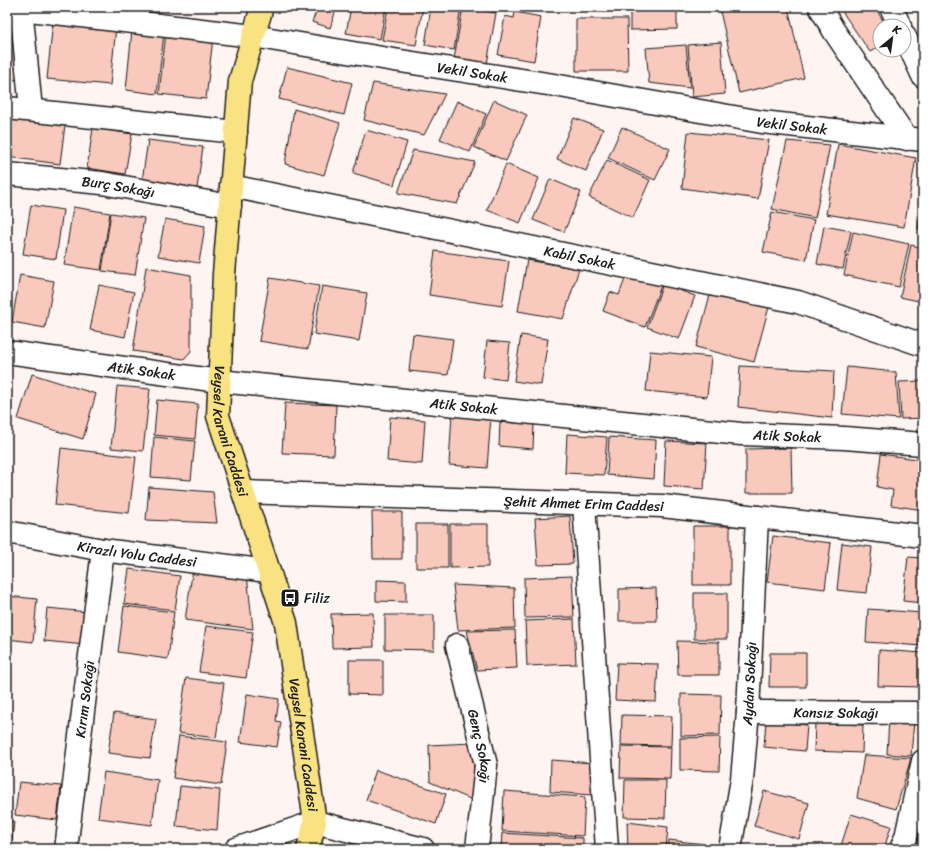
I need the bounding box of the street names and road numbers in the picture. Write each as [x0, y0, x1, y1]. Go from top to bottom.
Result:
street label: Vekil Sokak [435, 54, 510, 90]
street label: Vekil Sokak [755, 109, 829, 142]
street label: Burç Sokağı [80, 169, 157, 205]
street label: Kabil Sokak [542, 238, 618, 277]
street label: Atik Sokak [105, 353, 178, 388]
street label: Veysel Karani Caddesi [205, 365, 257, 501]
street label: Atik Sokak [428, 390, 499, 422]
street label: Atik Sokak [752, 422, 822, 450]
street label: Şehit Ahmet Erim Caddesi [503, 488, 665, 519]
street label: Kirazlı Yolu Caddesi [75, 533, 199, 574]
street label: Aydan Sokağı [734, 641, 764, 727]
street label: Kırım Sokağı [67, 659, 102, 739]
street label: Veysel Karani Caddesi [282, 677, 326, 814]
street label: Kansız Sokağı [793, 700, 879, 725]
street label: Genç Sokağı [460, 706, 498, 785]

